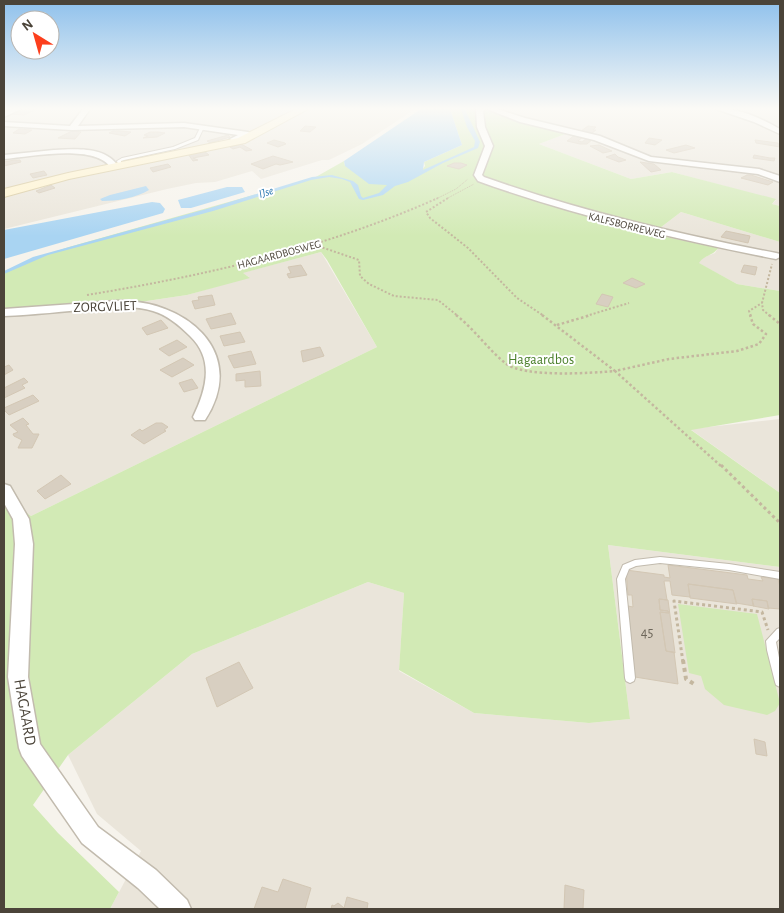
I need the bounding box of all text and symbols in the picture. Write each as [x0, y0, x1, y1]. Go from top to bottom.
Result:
north arrow [10, 10, 60, 60]
text: N [20, 17, 36, 34]
water label: IJse [257, 184, 275, 200]
street label: KALFSBORREWEG [587, 211, 666, 240]
street label: HAGAARDBOSWEG [236, 238, 322, 271]
street label: ZORGVLIET [73, 299, 137, 315]
park label: Hagaardbos [508, 353, 574, 367]
house number: 45 [641, 626, 653, 640]
street label: HAGAARD [11, 678, 39, 747]

